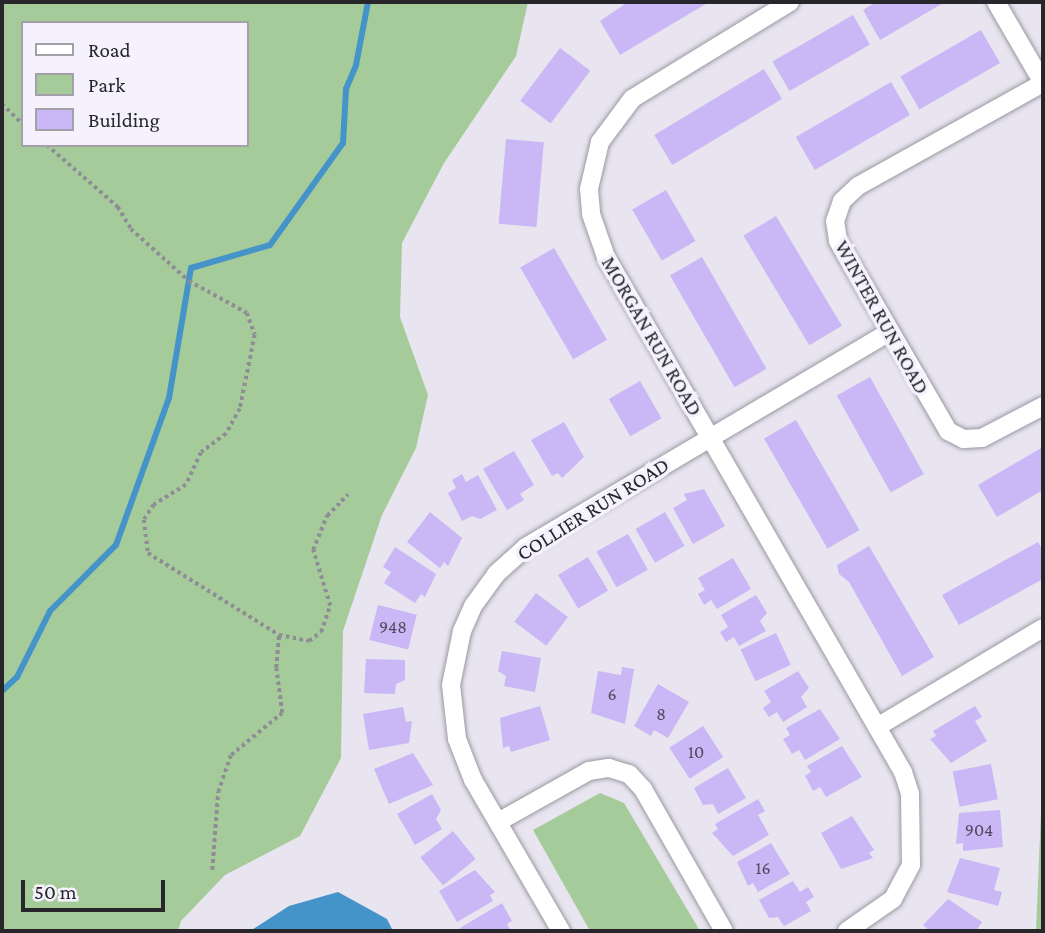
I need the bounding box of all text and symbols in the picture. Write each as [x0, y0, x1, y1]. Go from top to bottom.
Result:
legend [21, 21, 248, 147]
text: Road [88, 38, 131, 62]
text: Park [88, 73, 125, 97]
text: Building [88, 108, 160, 132]
street label: WINTER RUN ROAD [829, 236, 935, 398]
street label: MORGAN RUN ROAD [596, 252, 708, 420]
street label: COLLIER RUN ROAD [512, 452, 674, 566]
house number: 948 [379, 616, 407, 638]
house number: 6 [607, 683, 617, 705]
house number: 8 [656, 703, 666, 725]
house number: 10 [688, 741, 704, 763]
house number: 904 [965, 819, 993, 841]
house number: 16 [755, 857, 771, 879]
scale bar [24, 866, 168, 910]
text: 50 m [34, 880, 77, 904]

